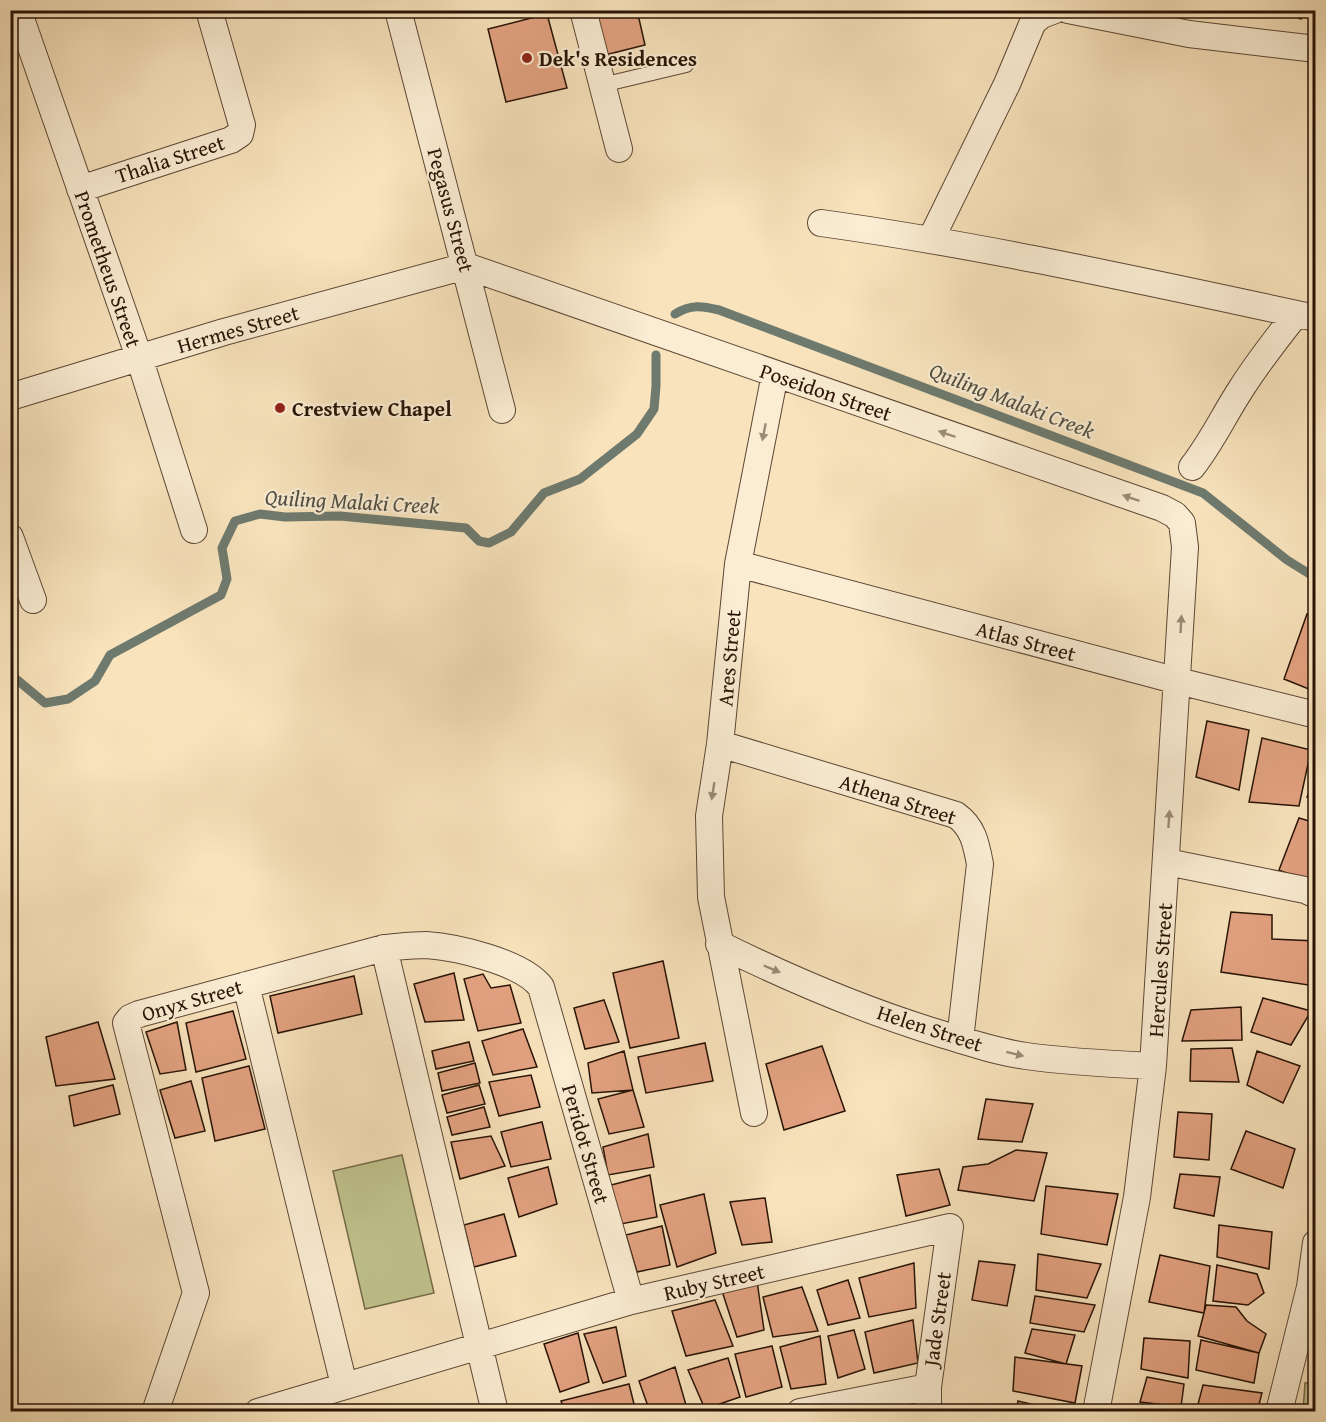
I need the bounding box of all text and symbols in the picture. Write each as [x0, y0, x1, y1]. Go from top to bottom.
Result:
place label: Dek's Residences [539, 43, 697, 74]
marker: Dek's Residences [520, 51, 534, 65]
street label: Thalia Street [111, 127, 229, 191]
street label: Pegasus Street [420, 145, 483, 276]
street label: Prometheus Street [67, 186, 150, 352]
street label: Hermes Street [173, 297, 303, 361]
water label: Quiling Malaki Creek [925, 354, 1100, 447]
street label: Poseidon Street [756, 355, 897, 429]
place label: Crestview Chapel [292, 393, 452, 424]
marker: Crestview Chapel [273, 401, 287, 415]
one-way arrow [759, 422, 768, 441]
one-way arrow [938, 428, 956, 438]
water label: Quiling Malaki Creek [264, 480, 441, 522]
one-way arrow [1122, 492, 1140, 502]
street label: Ares Street [709, 608, 749, 708]
street label: Atlas Street [973, 613, 1080, 669]
one-way arrow [1176, 615, 1185, 634]
street label: Athena Street [836, 766, 961, 833]
one-way arrow [709, 781, 718, 800]
one-way arrow [1165, 809, 1174, 828]
street label: Hercules Street [1140, 901, 1180, 1038]
one-way arrow [763, 965, 781, 974]
street label: Onyx Street [138, 971, 247, 1029]
street label: Helen Street [873, 996, 987, 1060]
one-way arrow [1006, 1049, 1025, 1059]
street label: Peridot Street [554, 1081, 618, 1208]
street label: Ruby Street [661, 1255, 768, 1309]
street label: Jade Street [915, 1269, 959, 1371]

